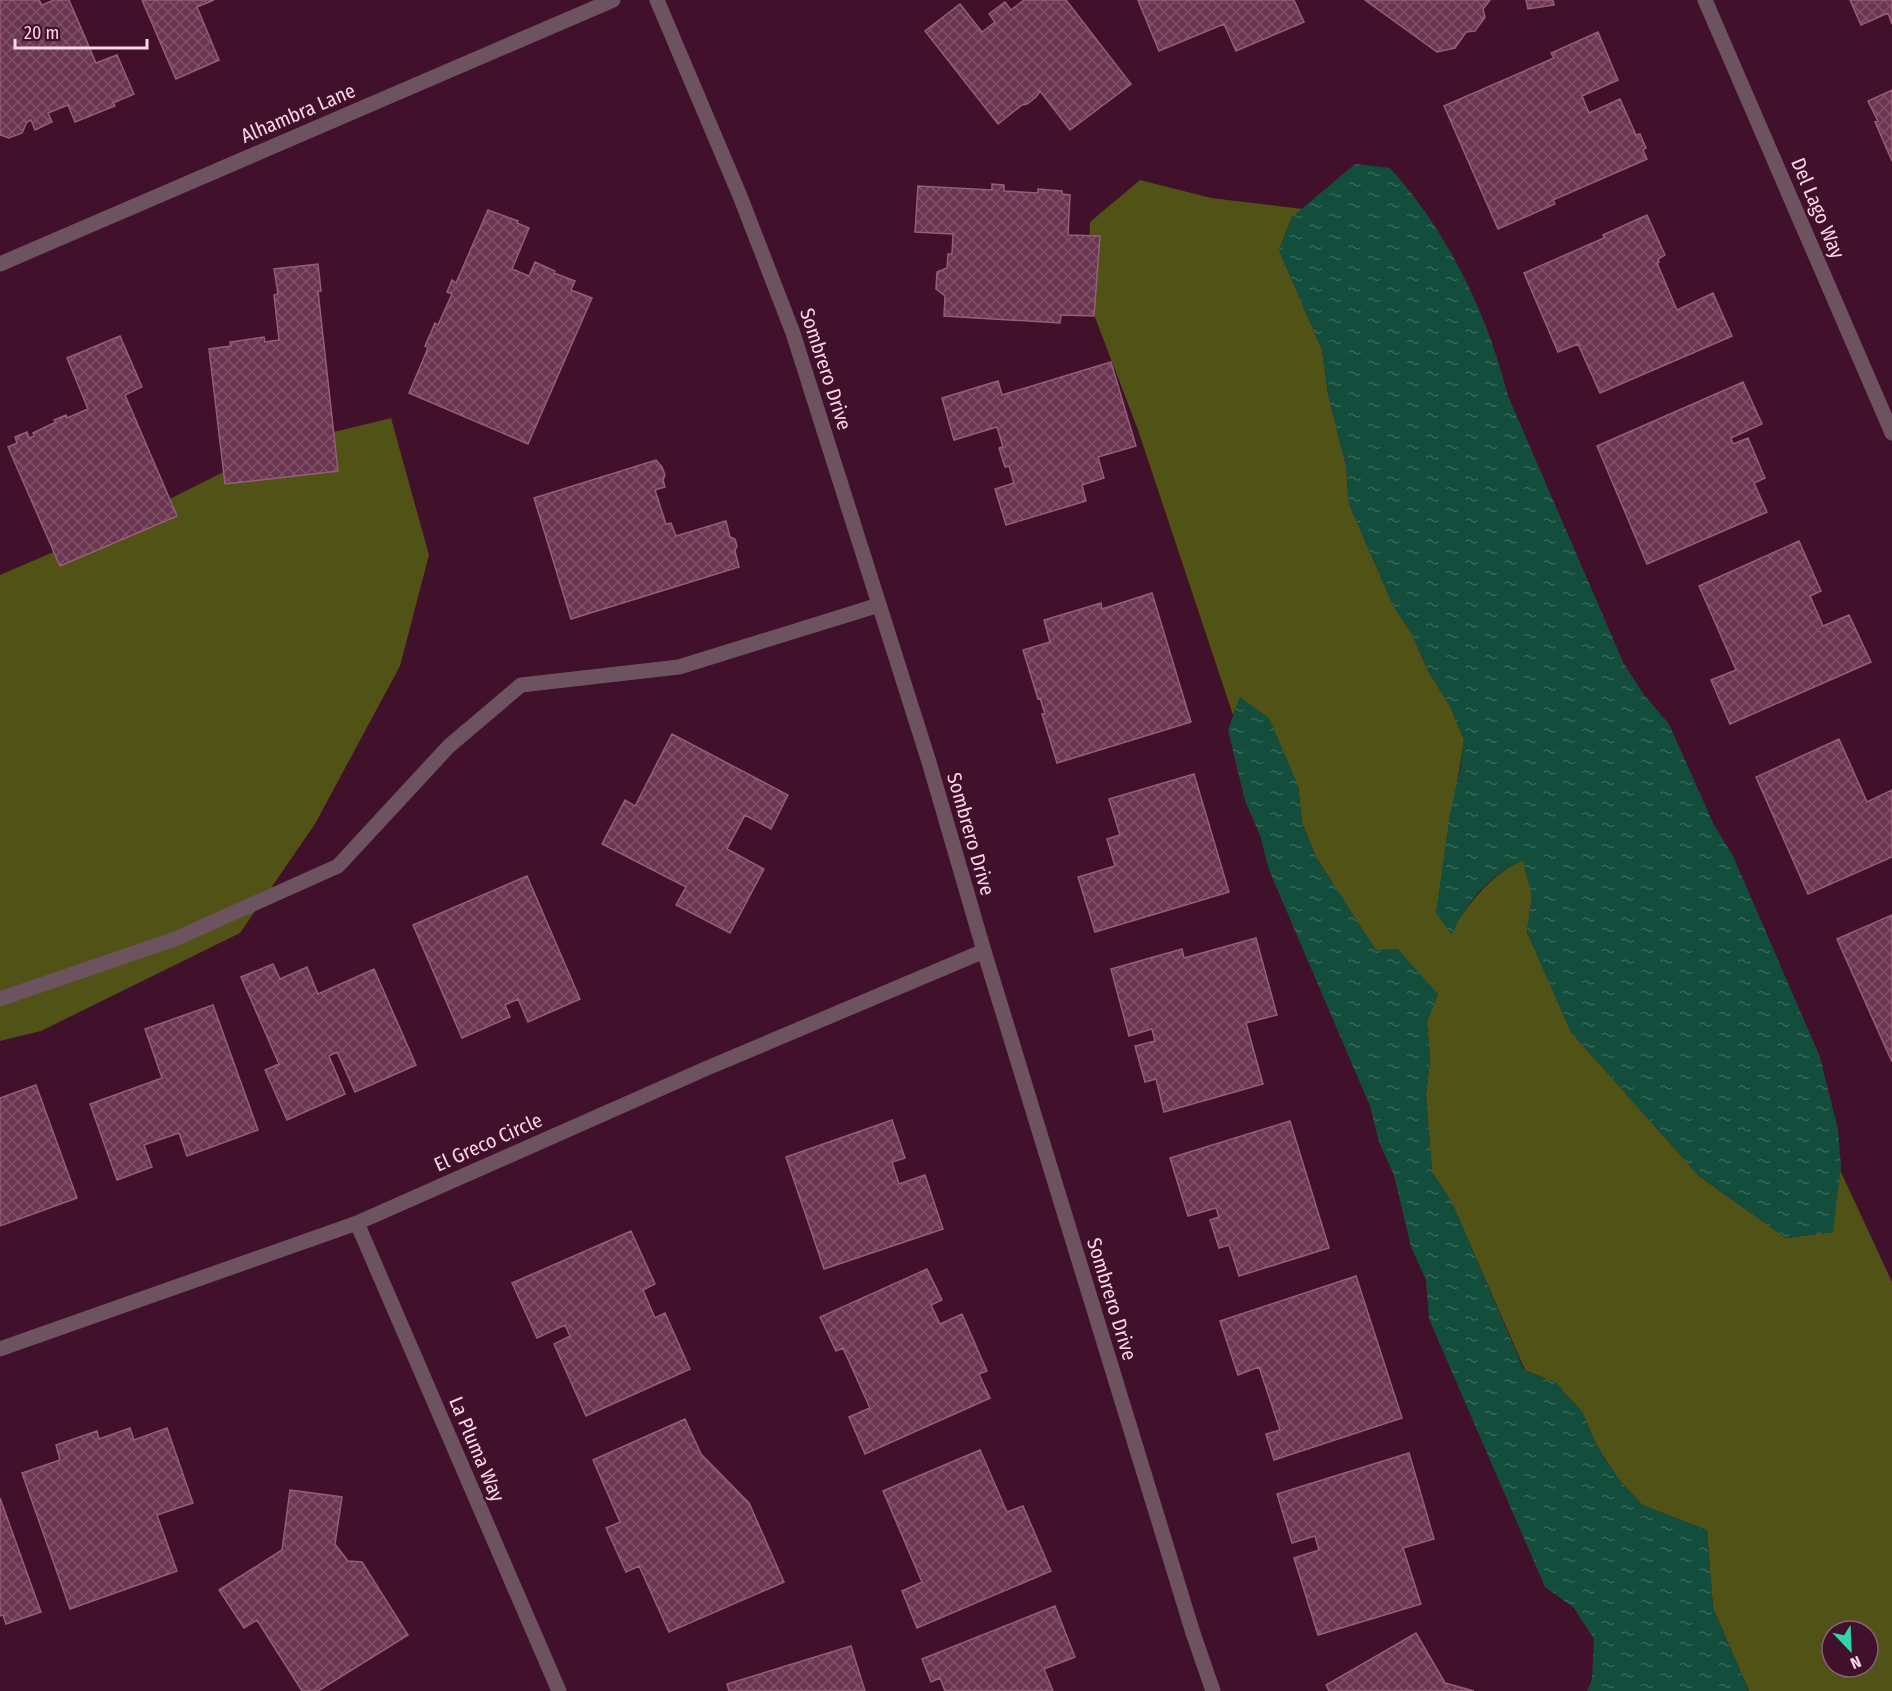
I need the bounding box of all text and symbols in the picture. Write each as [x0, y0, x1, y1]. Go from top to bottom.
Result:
scale bar [15, 12, 147, 50]
text: 20 m [24, 22, 59, 44]
street label: Alhambra Lane [237, 78, 359, 148]
street label: Del Lago Way [1786, 154, 1850, 262]
street label: Sombrero Drive [795, 305, 857, 433]
street label: Sombrero Drive [942, 770, 1000, 898]
street label: El Greco Circle [430, 1108, 546, 1176]
street label: Sombrero Drive [1082, 1235, 1142, 1363]
street label: La Pluma Way [444, 1393, 510, 1505]
north arrow [1820, 1619, 1880, 1679]
text: N [1848, 1652, 1864, 1673]

